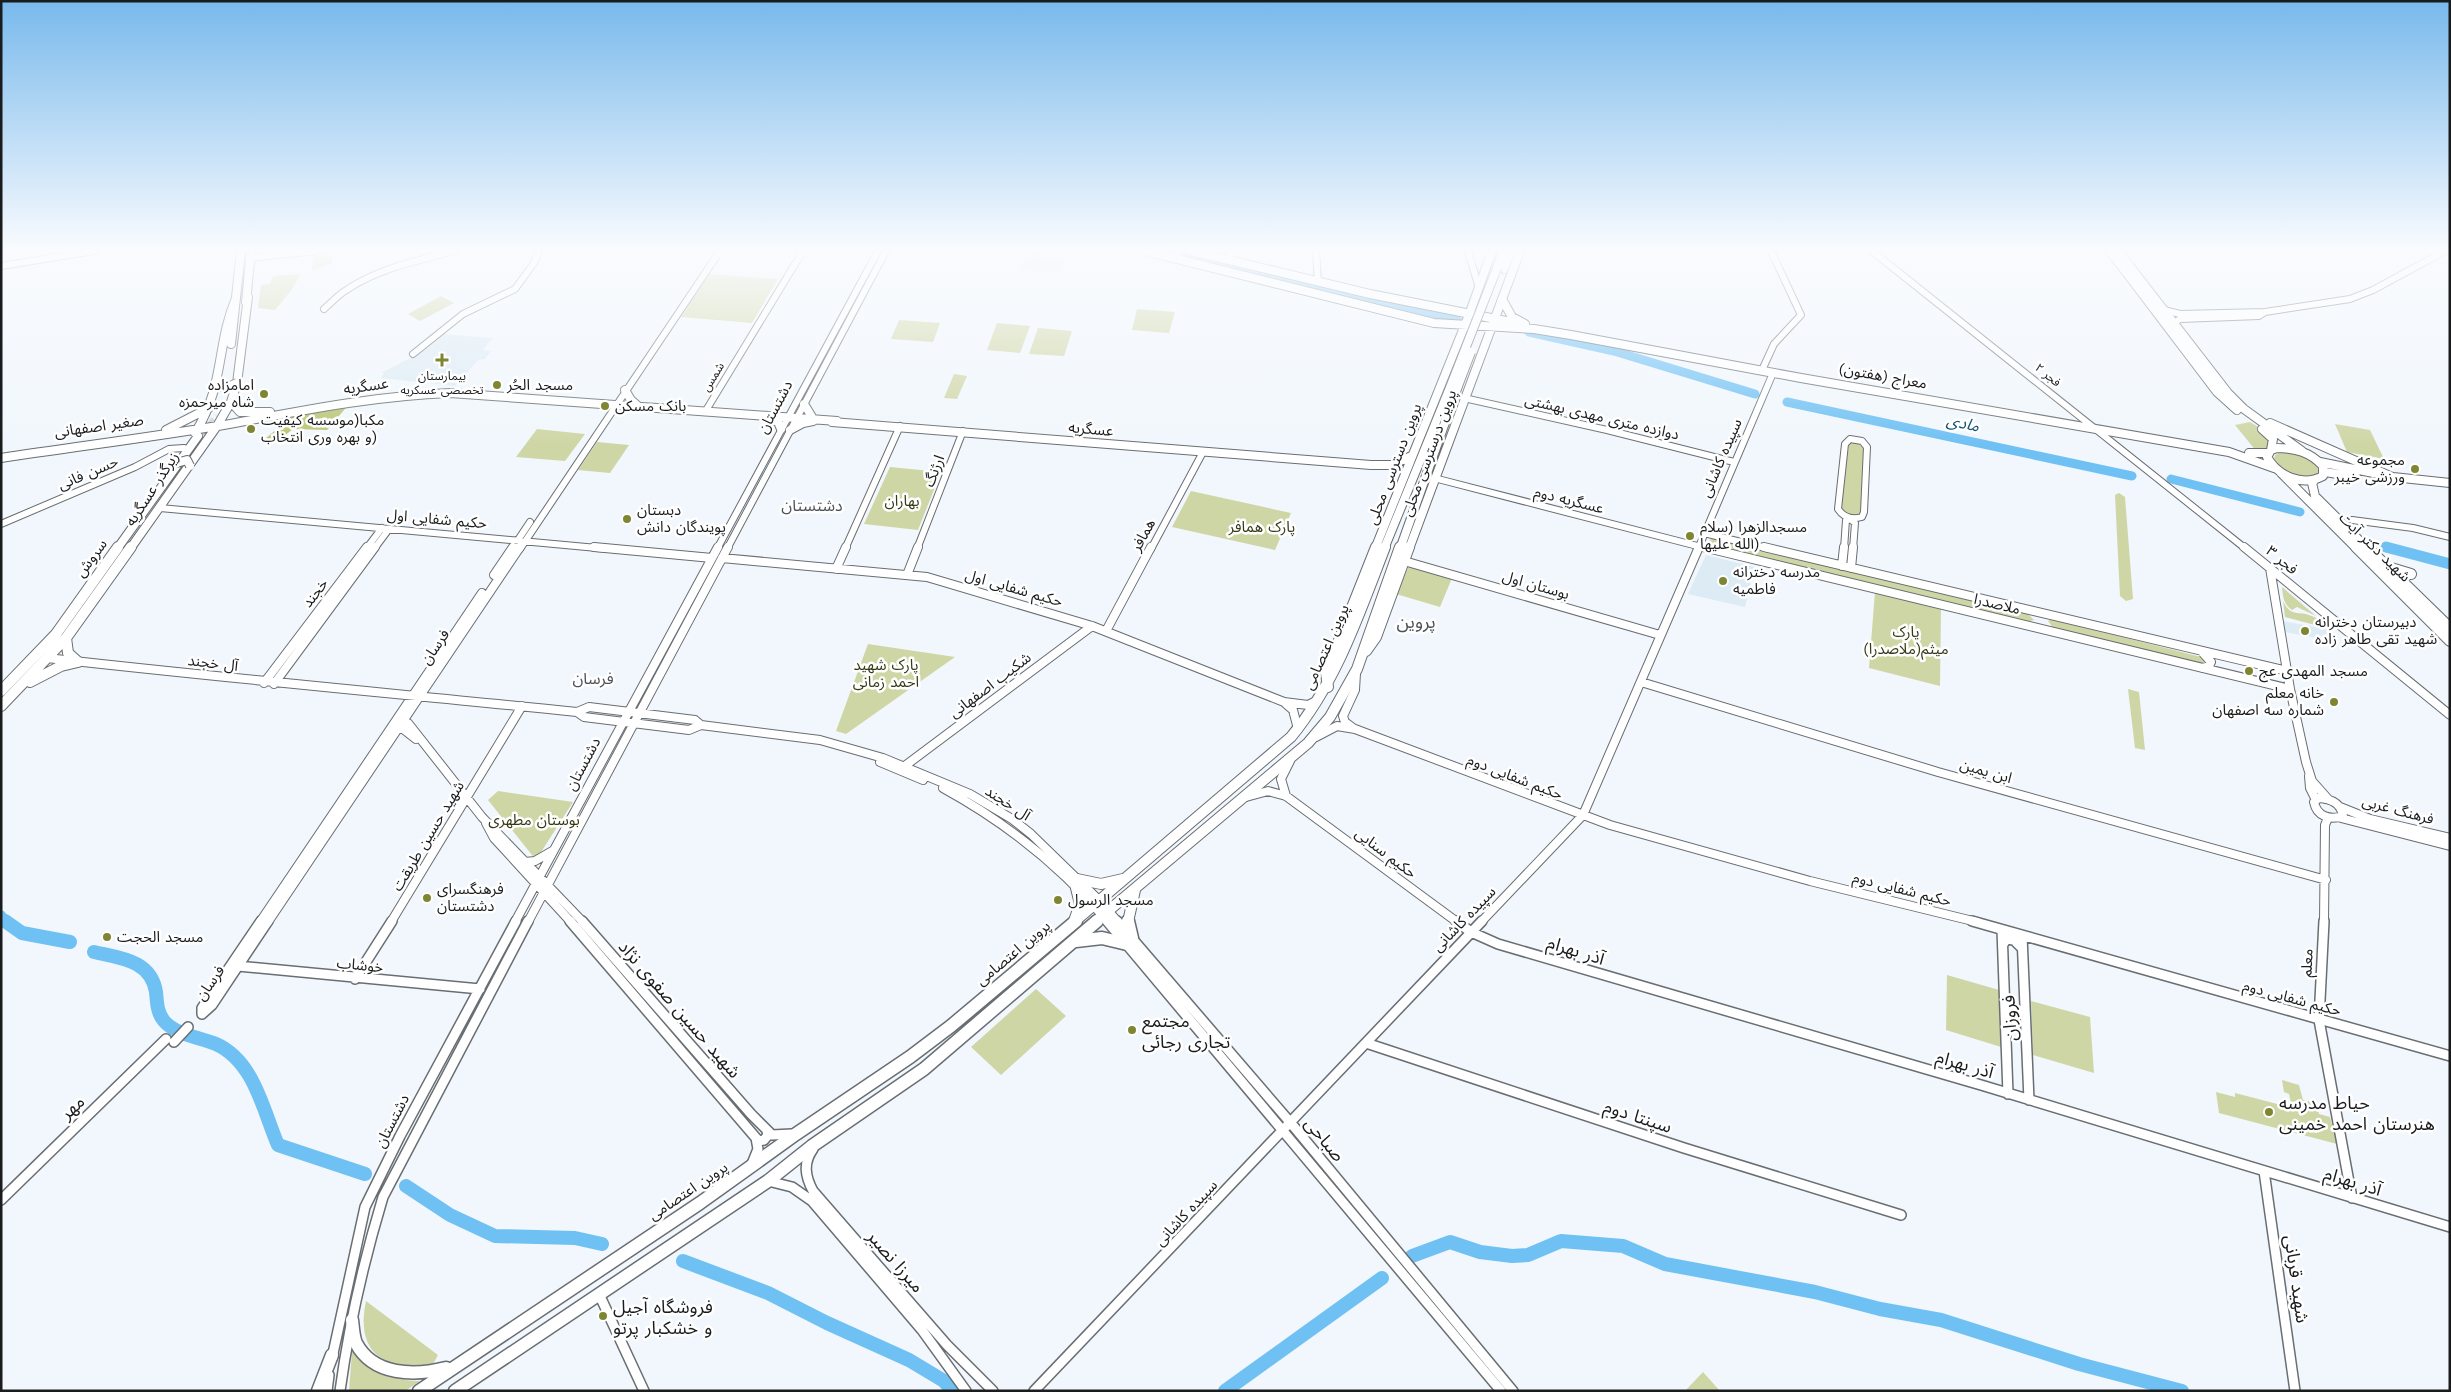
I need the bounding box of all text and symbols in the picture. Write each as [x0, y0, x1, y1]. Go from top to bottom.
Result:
marker: بیمارستان تخصصی عسکریه [435, 353, 449, 367]
street label: معراج (هفتون) [1837, 359, 1928, 396]
street label: شمس [699, 360, 727, 394]
street label: فجر ۲ [2032, 361, 2064, 389]
place label: بیمارستان تخصصی عسکریه [400, 369, 484, 397]
street label: عسگریه [342, 374, 390, 398]
place label: امامزاده شاه میرحمزه [179, 376, 254, 411]
place label: مسجد الحُر [506, 376, 573, 394]
street label: دشتستان [754, 377, 796, 437]
marker: مسجد الحُر [491, 379, 503, 391]
street label: پروین درسترسی محلی [1398, 387, 1461, 519]
marker: امامزاده شاه میرحمزه [258, 388, 270, 400]
street label: دوازده متری مهدی بهشتی [1523, 390, 1681, 444]
place label: بانک مسکن [615, 397, 686, 415]
marker: بانک مسکن [599, 400, 611, 412]
street label: پروین دسترسی محلی [1363, 401, 1426, 528]
water label: مادی [1945, 410, 1982, 436]
street label: صغیر اصفهانی [53, 411, 145, 441]
place label: مکبا(موسسه کیفیت و بهره وری انتخاب) [261, 411, 384, 446]
street label: سپیده کاشانی [1696, 416, 1747, 501]
street label: عسگریه [1068, 418, 1115, 440]
marker: مکبا(موسسه کیفیت و بهره وری انتخاب) [245, 423, 257, 435]
street label: زیرگذر عسگریه [121, 449, 183, 529]
place label: مجموعه ورزشی خیبر [2333, 451, 2405, 486]
street label: حسن فانی [55, 452, 121, 494]
street label: ارژنگ [920, 452, 948, 490]
marker: مجموعه ورزشی خیبر [2409, 463, 2421, 475]
street label: عسگریه دوم [1532, 483, 1606, 519]
park label: بهاران [885, 492, 919, 510]
district label: دشتستان [781, 496, 843, 515]
place label: دبستان پویندگان دانش [637, 501, 726, 537]
street label: حکیم شفایی اول [386, 506, 488, 534]
street label: شهید دکتر آیت [2335, 508, 2415, 586]
marker: دبستان پویندگان دانش [621, 513, 633, 525]
street label: همافر [1126, 516, 1159, 555]
park label: پارک همافر [1228, 518, 1295, 537]
place label: مسجدالزهرا (سلام الله علیها) [1700, 518, 1807, 553]
marker: مسجدالزهرا (سلام الله علیها) [1684, 530, 1696, 542]
street label: سروش [71, 535, 111, 581]
street label: فجر ۳ [2262, 542, 2302, 578]
place label: مدرسه دخترانه فاطمیه [1733, 563, 1820, 598]
street label: حکیم شفایی اول [963, 565, 1065, 612]
street label: بوستان اول [1500, 567, 1572, 603]
street label: خجند [298, 575, 332, 611]
marker: مدرسه دخترانه فاطمیه [1717, 575, 1729, 587]
street label: ملاصدرا [1972, 590, 2022, 618]
street label: پروین اعتصامی [1299, 601, 1354, 693]
district label: پروین [1396, 611, 1436, 633]
place label: دبیرستان دخترانه شهید تقی طاهر زاده [2315, 613, 2437, 648]
park label: پارک میثم(ملاصدرا) [1863, 623, 1949, 660]
marker: دبیرستان دخترانه شهید تقی طاهر زاده [2299, 625, 2311, 637]
street label: فرسان [417, 626, 453, 668]
street label: شکیب اصفهانی [945, 648, 1035, 722]
street label: آل خجند [187, 651, 240, 675]
park label: پارک شهید احمد زمانی [853, 656, 919, 691]
place label: مسجد المهدی عج [2259, 662, 2368, 683]
marker: مسجد المهدی عج [2243, 665, 2255, 677]
district label: فرسان [572, 669, 614, 688]
place label: خانه معلم شماره سه اصفهان [2212, 684, 2324, 719]
marker: خانه معلم شماره سه اصفهان [2328, 696, 2340, 708]
street label: دشتستان [562, 734, 604, 794]
street label: حکیم شفایی دوم [1464, 751, 1565, 805]
street label: ابن یمین [1958, 755, 2014, 787]
street label: شهید حسین طریقت [388, 777, 468, 894]
street label: آل خجند [982, 782, 1035, 825]
street label: فرهنگ غربی [2360, 792, 2436, 828]
park label: بوستان مطهری [488, 811, 580, 829]
street label: حکیم سنایی [1350, 824, 1420, 884]
street label: حکیم شفایی دوم [1850, 868, 1953, 912]
place label: فرهنگسرای دشتستان [437, 880, 504, 915]
street label: سپیده کاشانی [1428, 882, 1501, 956]
place label: مسجد الرسول [1068, 891, 1154, 909]
marker: فرهنگسرای دشتستان [421, 892, 433, 904]
marker: مسجد الرسول [1052, 894, 1064, 906]
street label: پروین اعتصامی [972, 917, 1055, 990]
place label: مسجد الحجت [117, 928, 203, 946]
marker: مسجد الحجت [101, 931, 113, 943]
street label: آذر بهرام [1543, 931, 1608, 973]
street label: شهید حسین صفوی نژاد [614, 936, 745, 1083]
street label: معلم [2297, 948, 2319, 978]
street label: خوشاب [336, 954, 384, 976]
street label: فرسان [192, 962, 229, 1004]
street label: حکیم شفایی دوم [2240, 976, 2343, 1022]
street label: فروزان [1997, 994, 2022, 1042]
place label: مجتمع تجاری رجائی [1142, 1010, 1230, 1053]
marker: مجتمع تجاری رجائی [1126, 1024, 1138, 1036]
street label: آذر بهرام [1933, 1046, 1997, 1086]
street label: مهر [55, 1091, 89, 1125]
street label: دشتستان [371, 1091, 413, 1151]
place label: حیاط مدرسه هنرستان احمد خمینی [2279, 1092, 2435, 1135]
street label: سپنتا دوم [1600, 1095, 1675, 1141]
marker: حیاط مدرسه هنرستان احمد خمینی [2263, 1106, 2275, 1118]
street label: صباحی [1300, 1113, 1350, 1166]
street label: پروین اعتصامی [645, 1158, 732, 1225]
street label: آذر بهرام [2320, 1162, 2385, 1204]
street label: سپیده کاشانی [1151, 1176, 1222, 1251]
street label: میرزا نصیر [862, 1225, 929, 1297]
street label: شهید قربانی [2279, 1234, 2314, 1324]
place label: فروشگاه آجیل و خشکبار پرتو [613, 1296, 713, 1339]
marker: فروشگاه آجیل و خشکبار پرتو [597, 1310, 609, 1322]

